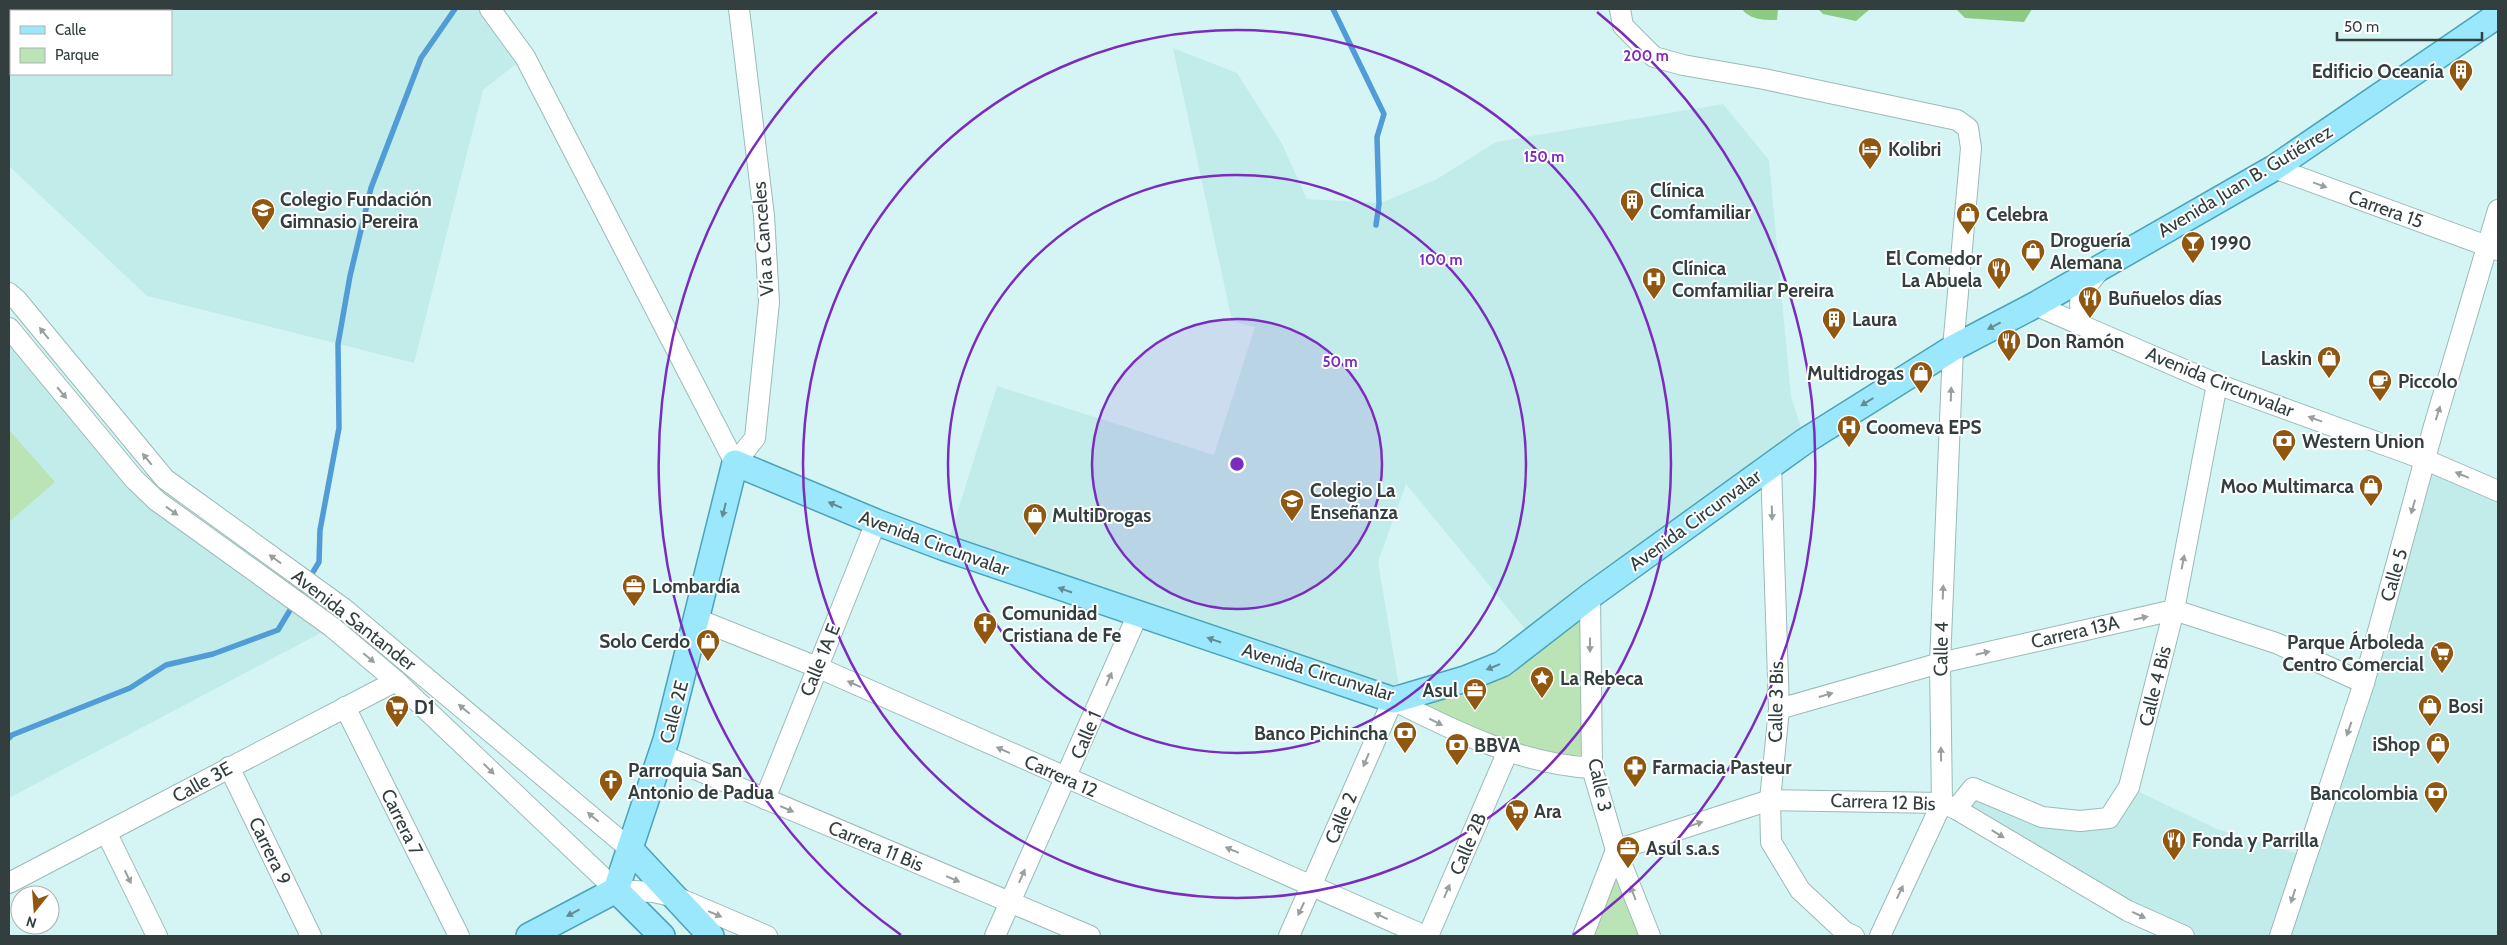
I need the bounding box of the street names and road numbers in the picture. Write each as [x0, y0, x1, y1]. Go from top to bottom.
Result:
street label: Avenida Juan B. Gutiérrez [2153, 120, 2337, 242]
street label: Vía a Canceles [748, 181, 778, 297]
street label: Carrera 15 [2345, 185, 2427, 233]
street label: Avenida Circunvalar [2143, 342, 2297, 422]
street label: Avenida Circunvalar [1625, 464, 1765, 576]
street label: Avenida Circunvalar [856, 505, 1012, 581]
street label: Calle 5 [2376, 546, 2412, 604]
street label: Avenida Santander [287, 564, 421, 676]
street label: Carrera 13A [2029, 611, 2122, 653]
street label: Calle 1A E [795, 620, 845, 700]
street label: Calle 4 [1929, 621, 1953, 677]
street label: Avenida Circunvalar [1239, 638, 1397, 706]
street label: Calle 4 Bis [2134, 643, 2176, 729]
street label: Calle 3 Bis [1764, 661, 1788, 743]
street label: Calle 2E [655, 678, 693, 746]
street label: Calle 1 [1066, 708, 1106, 762]
street label: Carrera 12 [1021, 750, 1101, 802]
street label: Calle 3E [168, 756, 236, 808]
street label: Calle 3 [1583, 756, 1617, 814]
street label: Carrera 7 [376, 785, 428, 859]
street label: Calle 2 [1320, 789, 1362, 847]
street label: Carrera 12 Bis [1830, 789, 1936, 815]
street label: Calle 2B [1445, 810, 1491, 878]
street label: Carrera 9 [244, 813, 296, 889]
street label: Carrera 11 Bis [825, 816, 927, 876]

